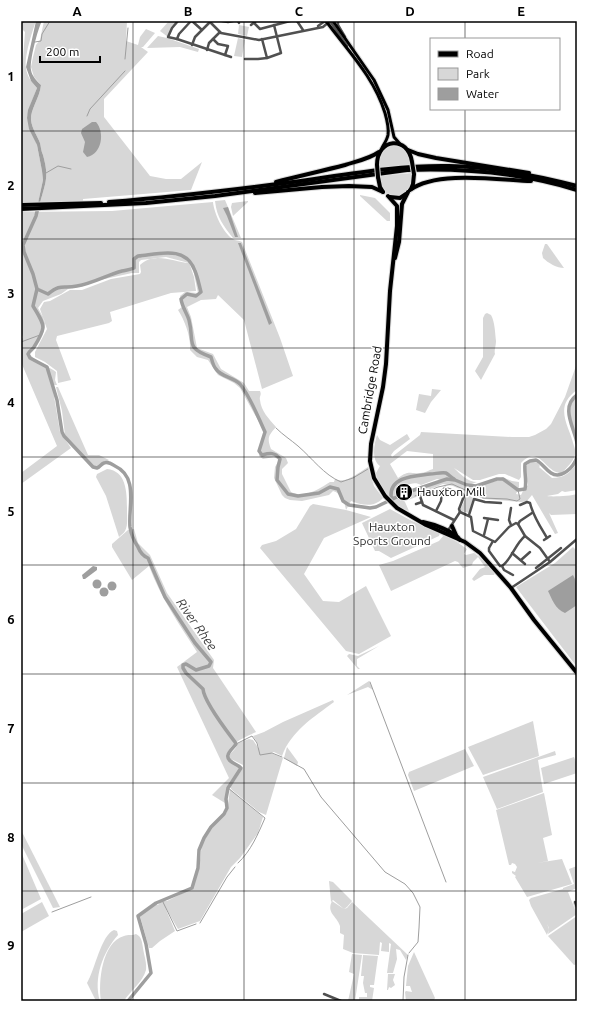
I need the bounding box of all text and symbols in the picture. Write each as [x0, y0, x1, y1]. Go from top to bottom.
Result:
text: A [72, 4, 82, 18]
text: B [184, 4, 193, 18]
text: C [295, 4, 304, 18]
text: D [405, 4, 415, 18]
text: E [517, 4, 525, 18]
scale bar [40, 38, 100, 64]
legend [430, 38, 560, 110]
text: 200 m [46, 45, 79, 58]
text: Road [466, 47, 494, 60]
text: Park [466, 67, 490, 80]
text: 1 [7, 69, 15, 83]
text: Water [466, 87, 499, 100]
text: 2 [7, 178, 15, 192]
text: 3 [7, 286, 15, 300]
street label: Cambridge Road [355, 345, 384, 435]
text: 4 [7, 395, 15, 409]
building icon: Hauxton Mill [394, 482, 414, 502]
place label: Hauxton Mill [417, 485, 485, 498]
text: 5 [7, 504, 15, 518]
park label: Hauxton Sports Ground [353, 520, 431, 547]
water label: River Rhee [174, 595, 220, 653]
text: 6 [7, 612, 15, 626]
text: 7 [7, 721, 15, 735]
text: 8 [7, 830, 15, 844]
text: 9 [7, 938, 15, 952]

